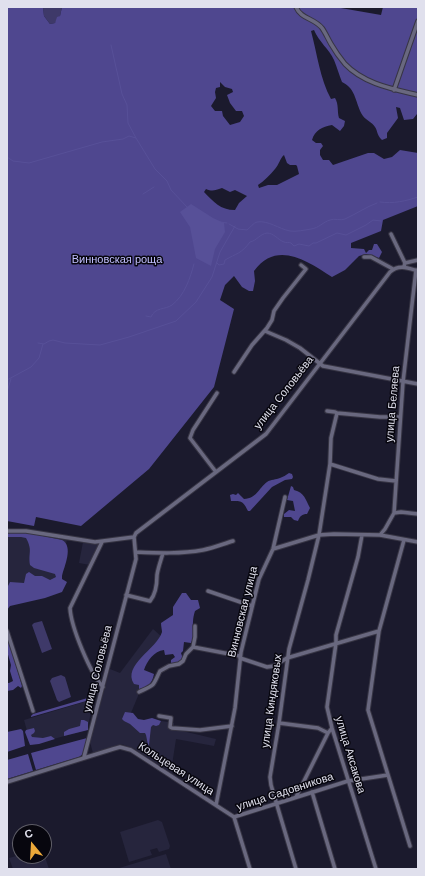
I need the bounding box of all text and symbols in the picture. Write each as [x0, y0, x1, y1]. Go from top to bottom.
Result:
park label: Винновская роща [72, 253, 162, 267]
street label: улица Соловьёва [251, 354, 317, 432]
street label: улица Беляева [383, 365, 403, 443]
street label: Винновская улица [225, 565, 261, 659]
street label: улица Соловьёва [81, 624, 115, 714]
street label: улица Киндяковых [259, 653, 285, 749]
street label: улица Аксакова [332, 715, 368, 795]
street label: Кольцевая улица [136, 740, 216, 798]
street label: улица Садовникова [235, 770, 335, 814]
north arrow [12, 824, 52, 864]
text: С [23, 827, 34, 840]

